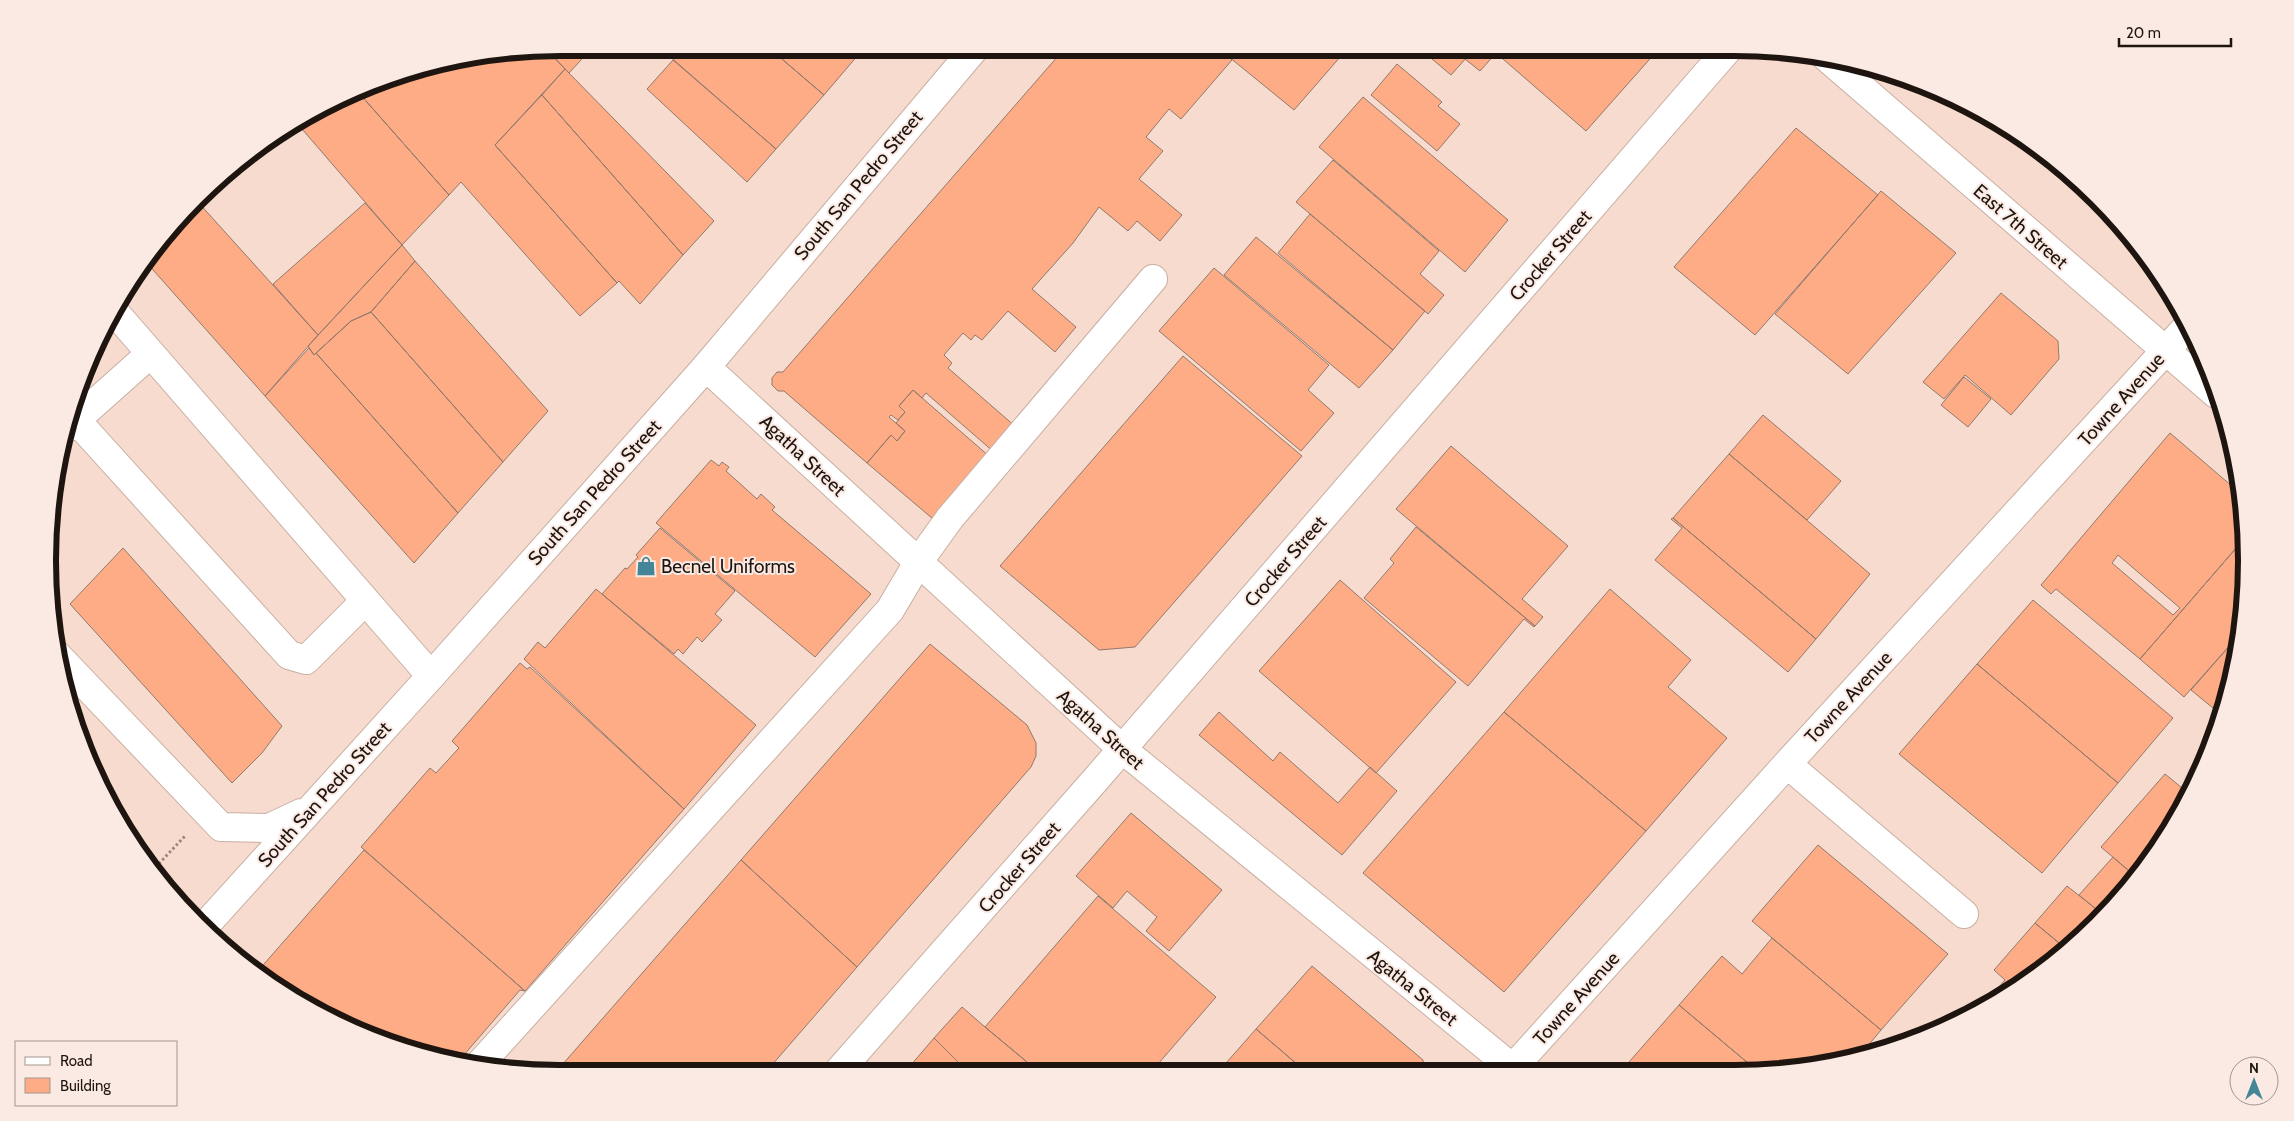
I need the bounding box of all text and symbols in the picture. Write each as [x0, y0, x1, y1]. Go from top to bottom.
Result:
scale bar [2119, 15, 2232, 47]
text: 20 m [2126, 24, 2161, 42]
street label: South San Pedro Street [789, 106, 928, 265]
street label: East 7th Street [1969, 179, 2073, 274]
street label: Crocker Street [1505, 205, 1597, 306]
street label: Towne Avenue [2073, 348, 2169, 451]
street label: Agatha Street [755, 410, 851, 501]
street label: South San Pedro Street [523, 414, 666, 570]
street label: Crocker Street [1240, 511, 1332, 612]
shop icon: Becnel Uniforms [635, 555, 657, 577]
place label: Becnel Uniforms [661, 555, 795, 578]
street label: Towne Avenue [1800, 646, 1897, 748]
street label: Agatha Street [1053, 684, 1149, 775]
street label: South San Pedro Street [253, 716, 396, 872]
street label: Crocker Street [974, 817, 1066, 918]
street label: Agatha Street [1363, 944, 1463, 1031]
street label: Towne Avenue [1528, 947, 1624, 1050]
legend [15, 1041, 178, 1106]
text: Road [60, 1052, 93, 1070]
north arrow [2229, 1056, 2279, 1106]
text: N [2249, 1059, 2259, 1077]
text: Building [60, 1077, 111, 1095]

